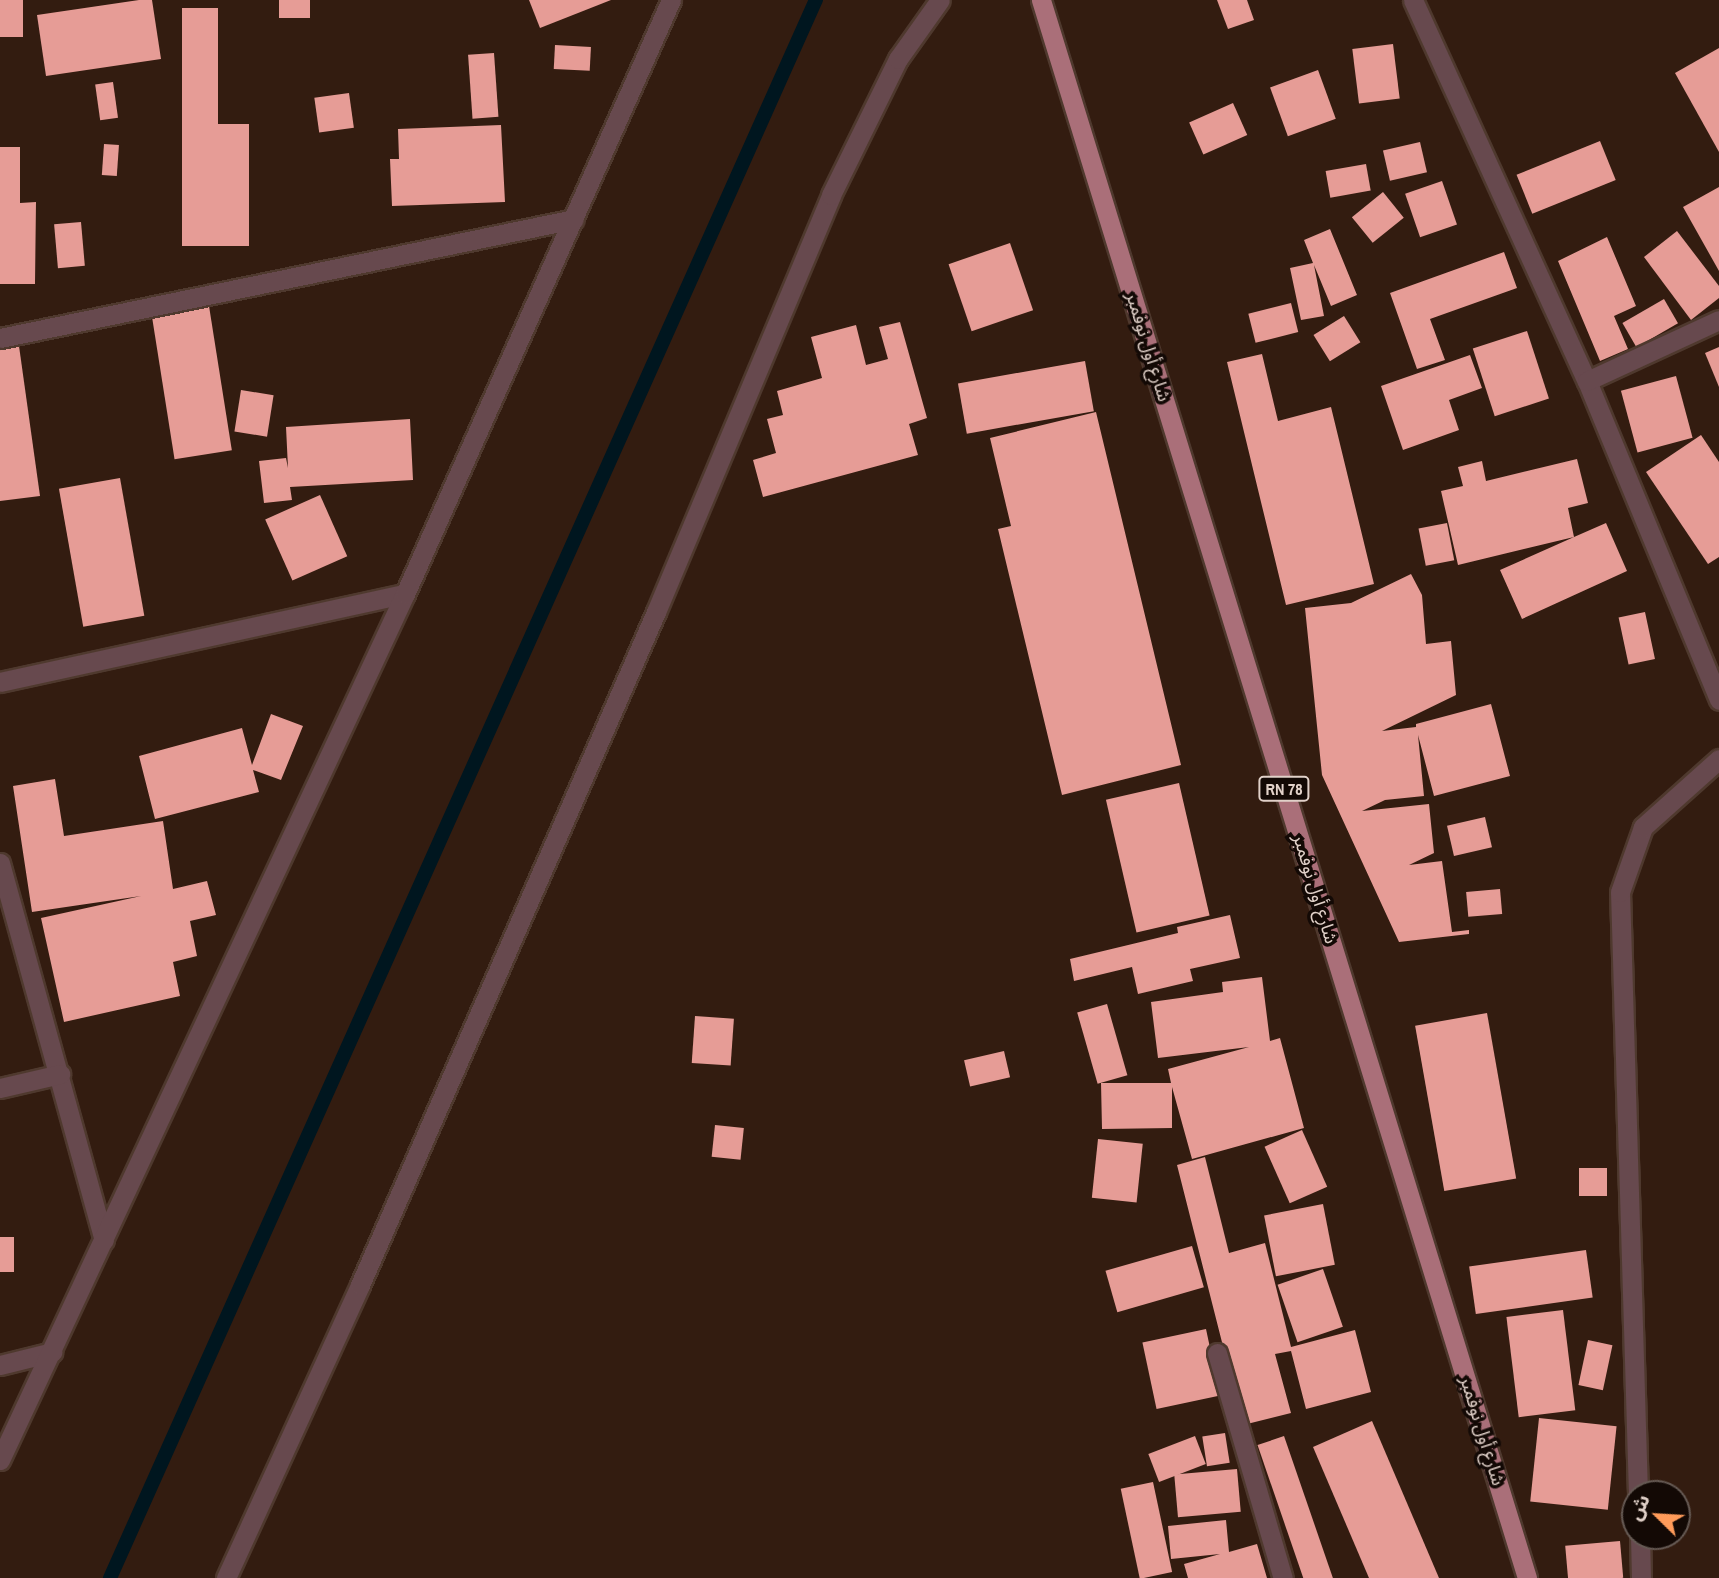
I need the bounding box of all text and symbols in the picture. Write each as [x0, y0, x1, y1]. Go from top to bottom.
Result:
street label: شارع أول نوفمبر [1121, 290, 1175, 404]
road number: RN 78 [1258, 776, 1310, 802]
street label: شارع أول نوفمبر [1288, 832, 1342, 946]
street label: شارع أول نوفمبر [1455, 1374, 1509, 1488]
north arrow [1621, 1480, 1691, 1550]
text: ش [1621, 1490, 1656, 1524]

